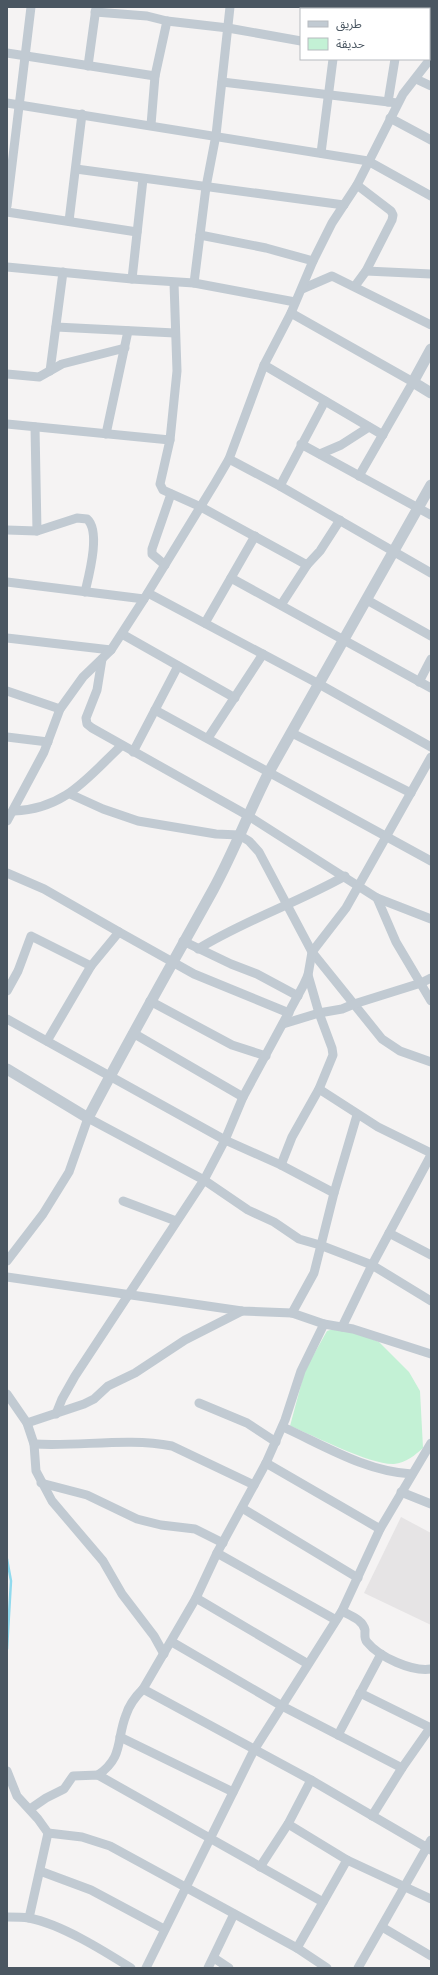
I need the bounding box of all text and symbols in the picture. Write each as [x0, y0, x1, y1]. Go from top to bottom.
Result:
legend [300, 8, 430, 60]
text: طريق [336, 16, 362, 32]
text: حديقة [336, 36, 365, 51]

